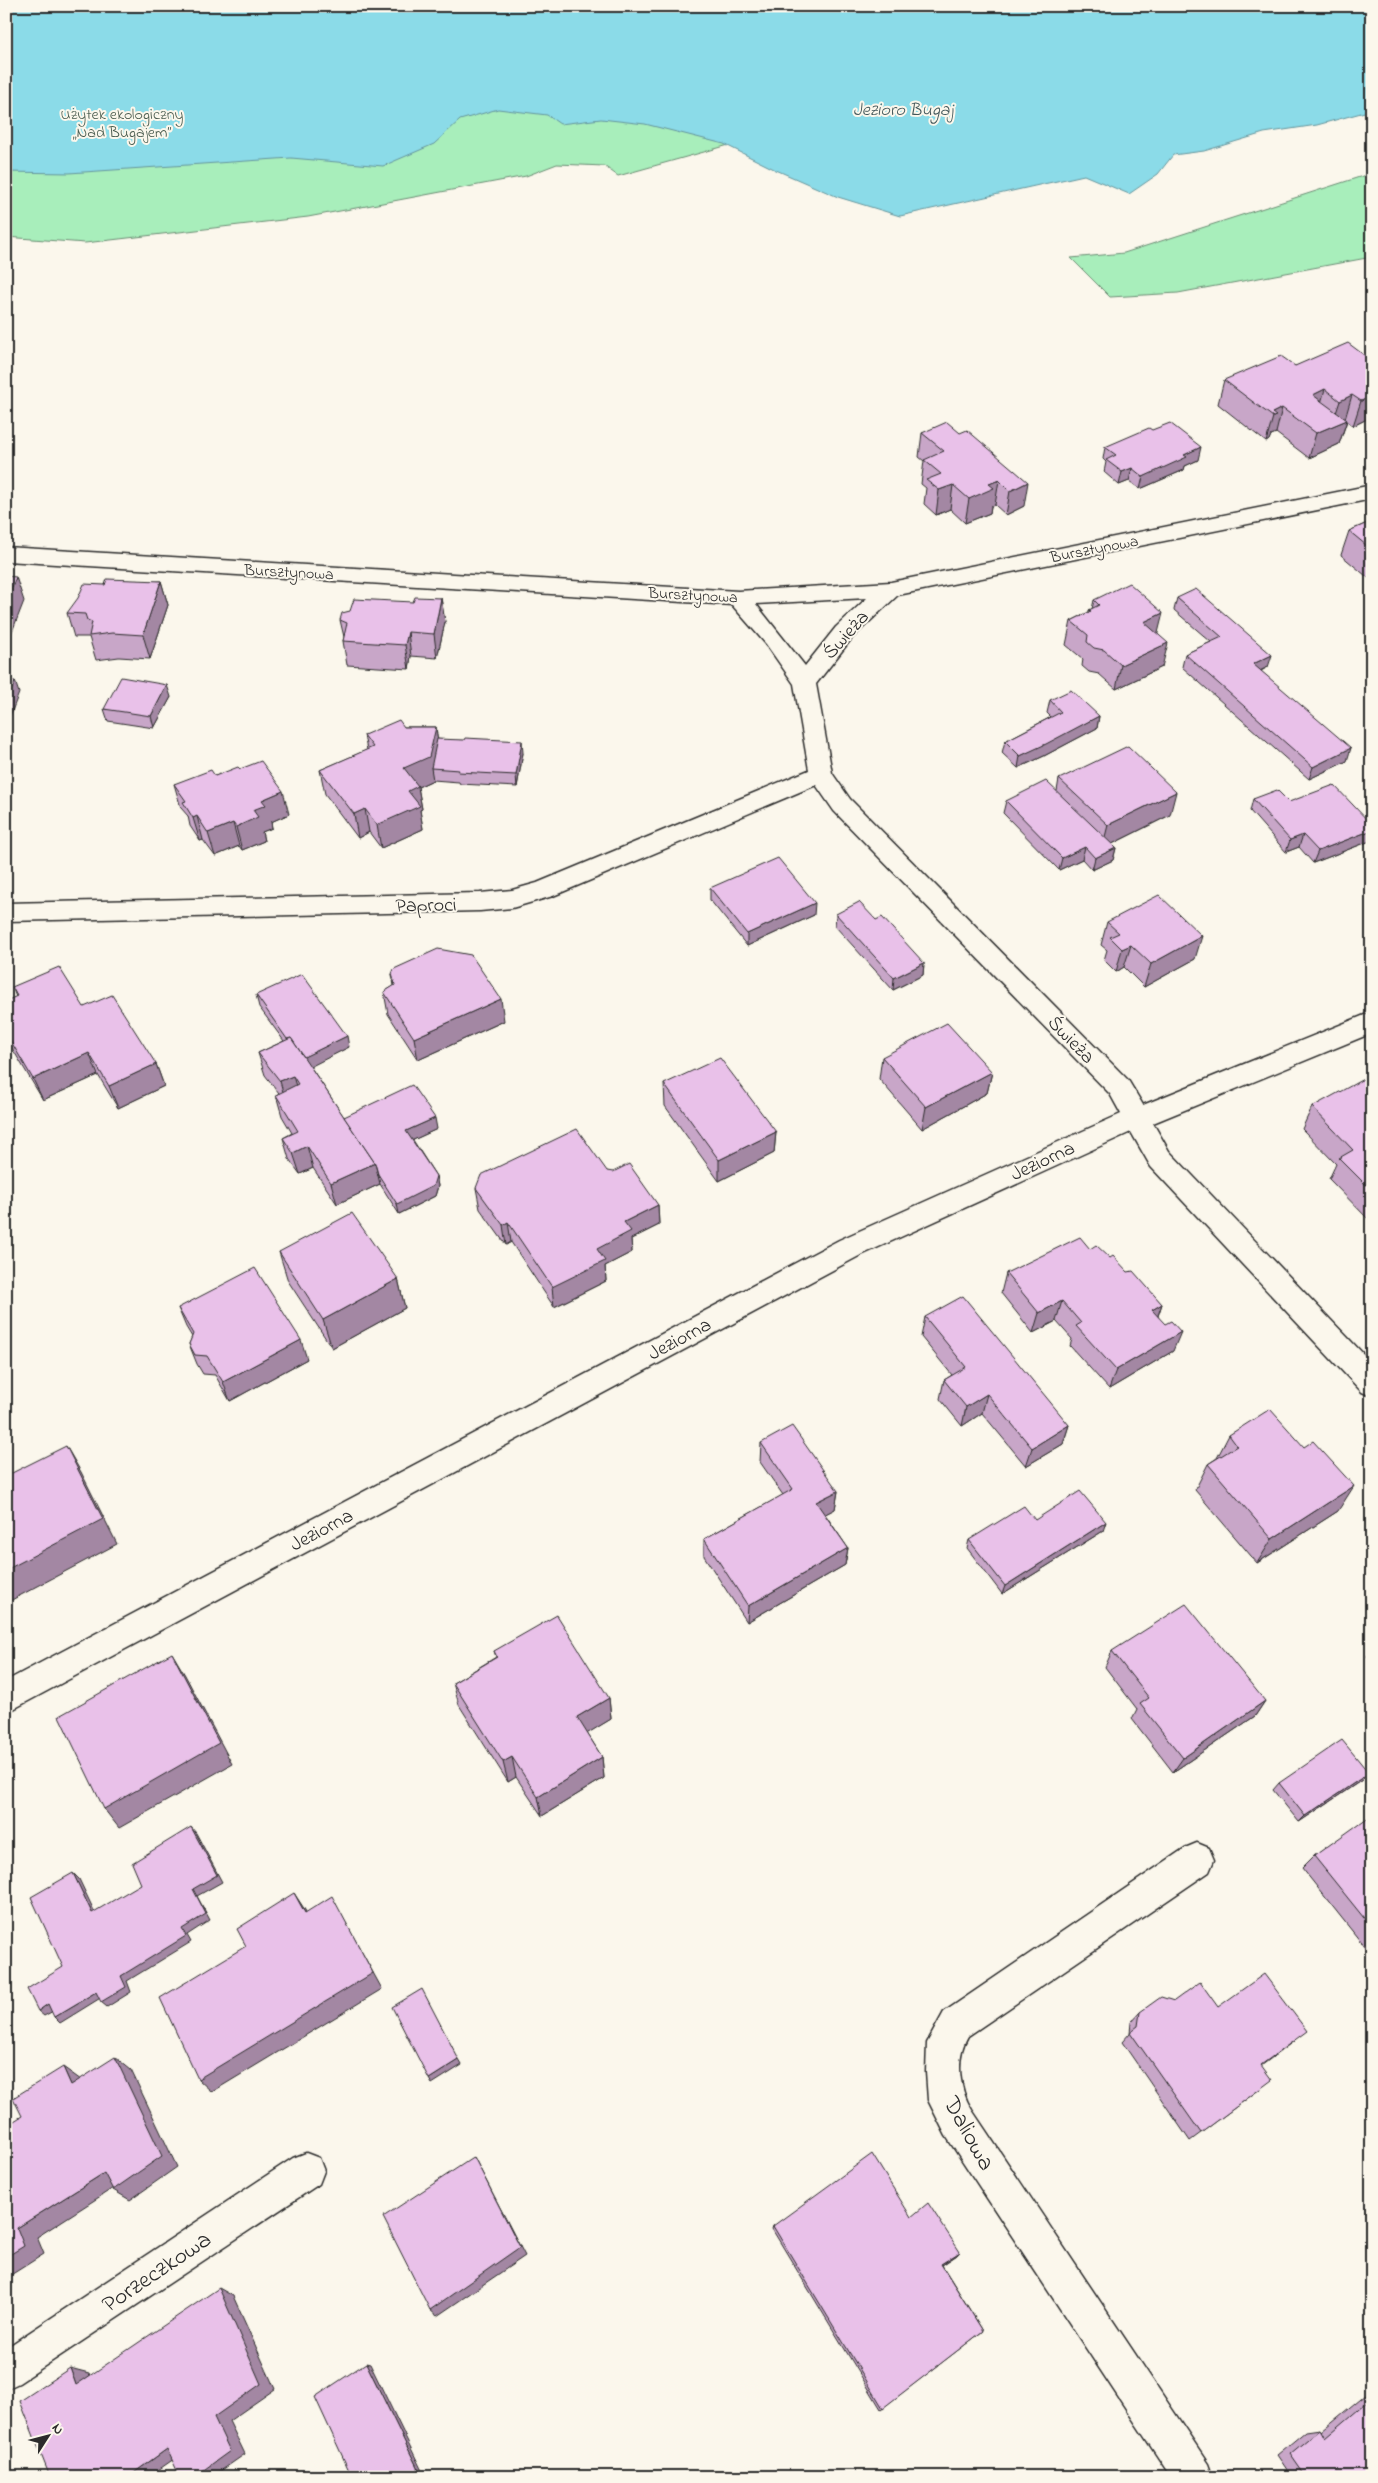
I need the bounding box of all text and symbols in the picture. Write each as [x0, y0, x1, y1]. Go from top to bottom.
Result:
water label: Jezioro Bugaj [853, 98, 954, 124]
park label: Użytek ekologiczny „Nad Bugajem” [61, 103, 184, 145]
street label: Bursztynowa [1047, 530, 1140, 570]
street label: Bursztynowa [243, 559, 334, 587]
street label: Bursztynowa [647, 582, 738, 610]
street label: Świeża [817, 605, 877, 667]
street label: Paproci [395, 891, 457, 922]
street label: Świeża [1040, 1010, 1101, 1072]
street label: Jeziorna [1006, 1135, 1080, 1190]
street label: Jeziorna [643, 1311, 717, 1369]
street label: Jeziorna [285, 1502, 359, 1560]
street label: Daliowa [933, 2090, 1003, 2178]
street label: Porzeczkowa [96, 2223, 219, 2323]
north arrow [22, 2410, 72, 2460]
text: N [46, 2419, 69, 2439]

